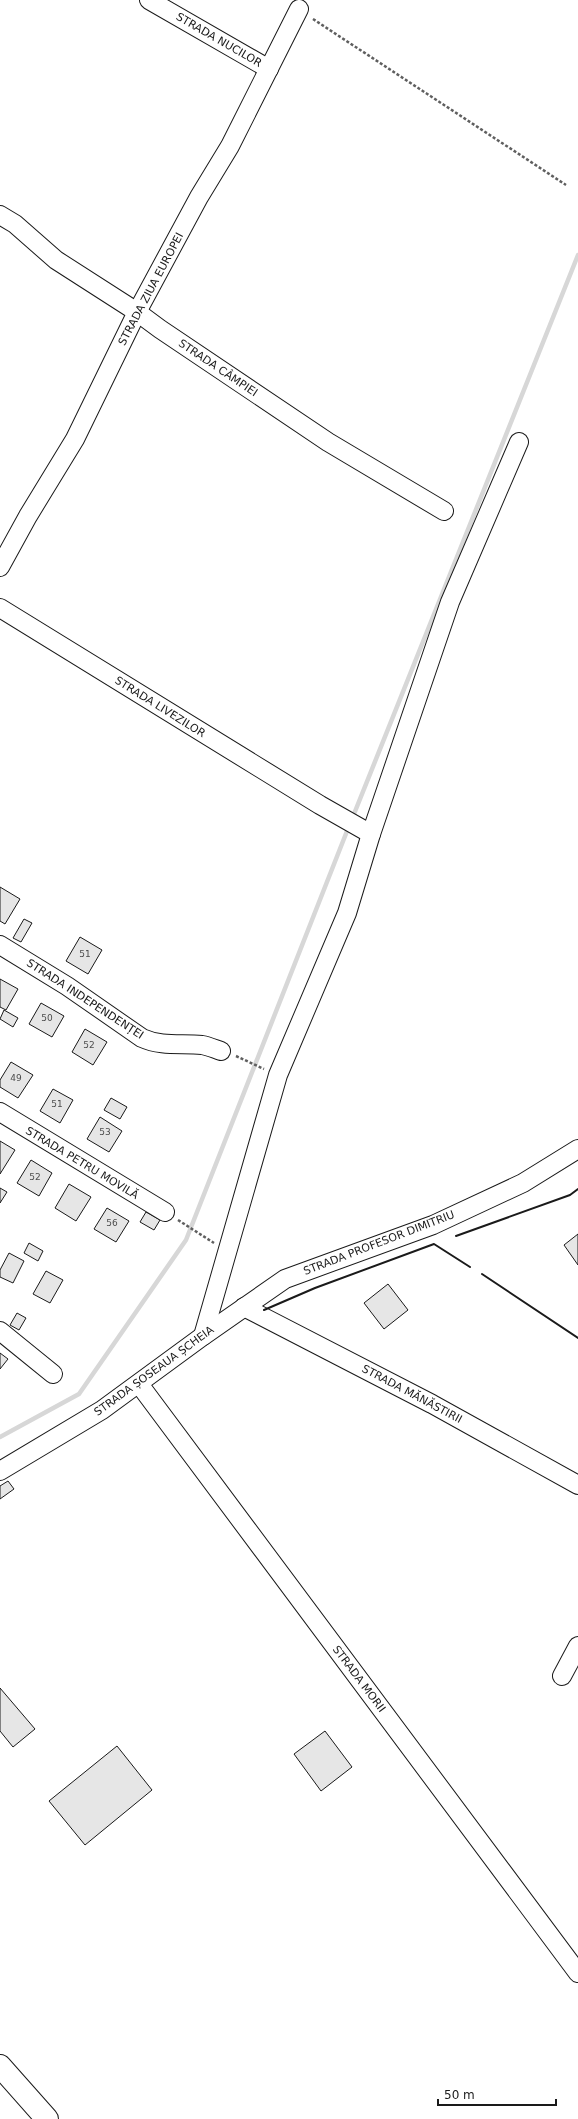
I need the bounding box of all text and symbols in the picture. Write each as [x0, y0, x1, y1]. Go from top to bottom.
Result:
street label: STRADA NUCILOR [174, 10, 265, 70]
street label: STRADA ZIUA EUROPEI [116, 230, 186, 348]
street label: STRADA CÂMPIEI [176, 337, 260, 399]
street label: STRADA LIVEZILOR [112, 674, 208, 740]
house number: 51 [79, 949, 91, 959]
street label: STRADA INDEPENDENȚEI [24, 956, 146, 1042]
house number: 50 [41, 1013, 53, 1023]
house number: 52 [83, 1040, 95, 1050]
house number: 49 [10, 1073, 22, 1083]
house number: 51 [51, 1099, 63, 1109]
street label: STRADA PETRU MOVILĂ [23, 1124, 141, 1202]
house number: 53 [99, 1127, 111, 1137]
house number: 52 [29, 1172, 41, 1182]
street label: STRADA PROFESOR DIMITRIU [302, 1208, 456, 1278]
house number: 56 [106, 1218, 118, 1228]
street label: STRADA ȘOSEAUA ȘCHEIA [92, 1323, 217, 1419]
street label: STRADA MĂNĂSTIRII [360, 1362, 464, 1426]
street label: STRADA MORII [330, 1643, 388, 1715]
scale bar [438, 2081, 556, 2107]
text: 50 m [444, 2088, 475, 2102]

